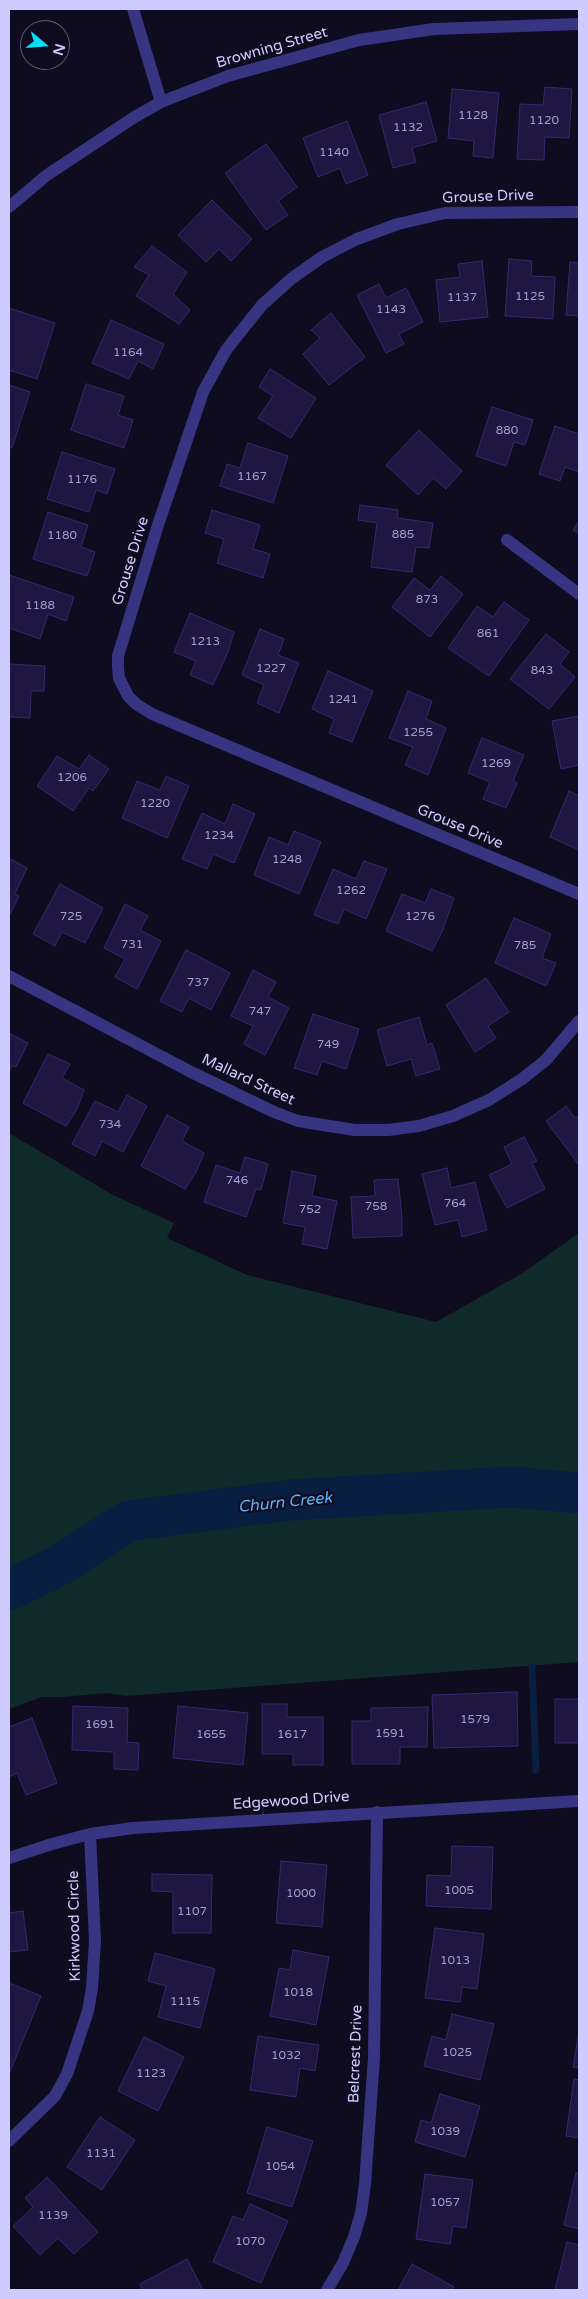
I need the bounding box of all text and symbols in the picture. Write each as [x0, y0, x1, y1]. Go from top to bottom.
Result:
north arrow [20, 20, 70, 70]
street label: Browning Street [214, 24, 330, 72]
text: N [49, 42, 69, 57]
house number: 1128 [458, 109, 488, 123]
house number: 1120 [529, 114, 559, 128]
house number: 1132 [393, 121, 423, 135]
house number: 1140 [319, 146, 349, 160]
street label: Grouse Drive [442, 186, 534, 208]
house number: 1125 [515, 290, 545, 304]
house number: 1137 [447, 291, 477, 305]
house number: 1143 [376, 303, 406, 317]
house number: 1164 [113, 346, 143, 360]
house number: 880 [496, 424, 518, 438]
house number: 1167 [237, 470, 267, 484]
house number: 1176 [67, 473, 97, 487]
street label: Grouse Drive [109, 515, 153, 607]
house number: 885 [392, 528, 414, 542]
house number: 1180 [47, 529, 77, 543]
house number: 873 [416, 593, 438, 607]
house number: 1188 [25, 599, 55, 613]
house number: 861 [477, 627, 499, 641]
house number: 1213 [190, 635, 220, 649]
house number: 1227 [256, 662, 286, 676]
house number: 843 [531, 664, 553, 678]
house number: 1241 [328, 693, 358, 707]
house number: 1255 [403, 726, 433, 740]
house number: 1269 [481, 757, 511, 771]
house number: 1206 [57, 771, 87, 785]
house number: 1220 [140, 797, 170, 811]
street label: Grouse Drive [414, 801, 506, 853]
house number: 1234 [204, 829, 234, 843]
house number: 1248 [272, 853, 302, 867]
house number: 1262 [336, 884, 366, 898]
house number: 725 [60, 910, 82, 924]
house number: 1276 [405, 910, 435, 924]
house number: 731 [121, 938, 143, 952]
house number: 785 [514, 939, 536, 953]
house number: 737 [187, 976, 209, 990]
house number: 747 [249, 1005, 271, 1019]
house number: 749 [317, 1038, 339, 1052]
street label: Mallard Street [199, 1051, 297, 1109]
house number: 734 [99, 1118, 121, 1132]
house number: 746 [226, 1174, 248, 1188]
house number: 764 [444, 1197, 466, 1211]
house number: 758 [365, 1200, 387, 1214]
house number: 752 [299, 1203, 321, 1217]
water label: Churn Creek [237, 1489, 333, 1517]
house number: 1579 [460, 1713, 490, 1727]
house number: 1691 [85, 1718, 115, 1732]
house number: 1591 [375, 1727, 405, 1741]
house number: 1655 [196, 1728, 226, 1742]
house number: 1617 [277, 1728, 307, 1742]
street label: Edgewood Drive [232, 1788, 350, 1814]
street label: Kirkwood Circle [65, 1870, 85, 1982]
house number: 1005 [444, 1884, 474, 1898]
house number: 1000 [286, 1887, 316, 1901]
house number: 1107 [177, 1905, 207, 1919]
house number: 1013 [440, 1954, 470, 1968]
house number: 1018 [283, 1986, 313, 2000]
house number: 1115 [170, 1995, 200, 2009]
street label: Belcrest Drive [345, 2005, 367, 2103]
house number: 1025 [442, 2046, 472, 2060]
house number: 1032 [271, 2049, 301, 2063]
house number: 1123 [136, 2067, 166, 2081]
house number: 1039 [430, 2125, 460, 2139]
house number: 1131 [86, 2147, 116, 2161]
house number: 1054 [265, 2160, 295, 2174]
house number: 1057 [430, 2196, 460, 2210]
house number: 1139 [38, 2209, 68, 2223]
house number: 1070 [235, 2235, 265, 2249]

